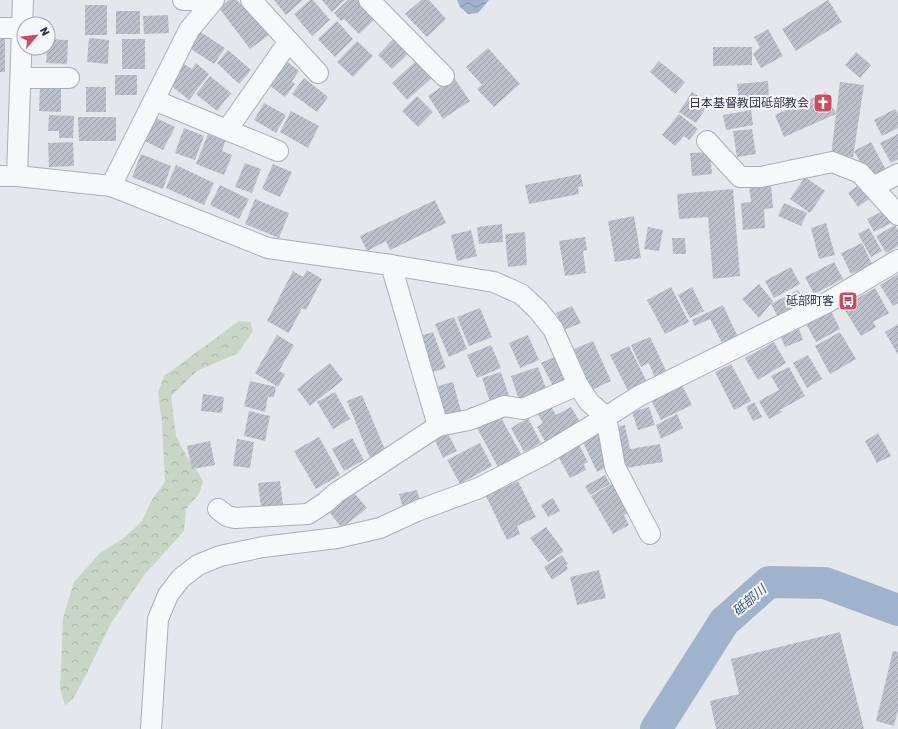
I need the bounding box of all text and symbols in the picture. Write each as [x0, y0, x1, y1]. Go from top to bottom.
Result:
north arrow [16, 16, 56, 56]
text: N [37, 25, 52, 38]
church icon: 日本基督教団砥部教会 [812, 92, 834, 114]
place label: 日本基督教団砥部教会 [689, 96, 809, 110]
bus stop icon: 砥部町客 [837, 290, 859, 312]
place label: 砥部町客 [786, 294, 834, 308]
water label: 砥部川 [730, 581, 770, 619]

